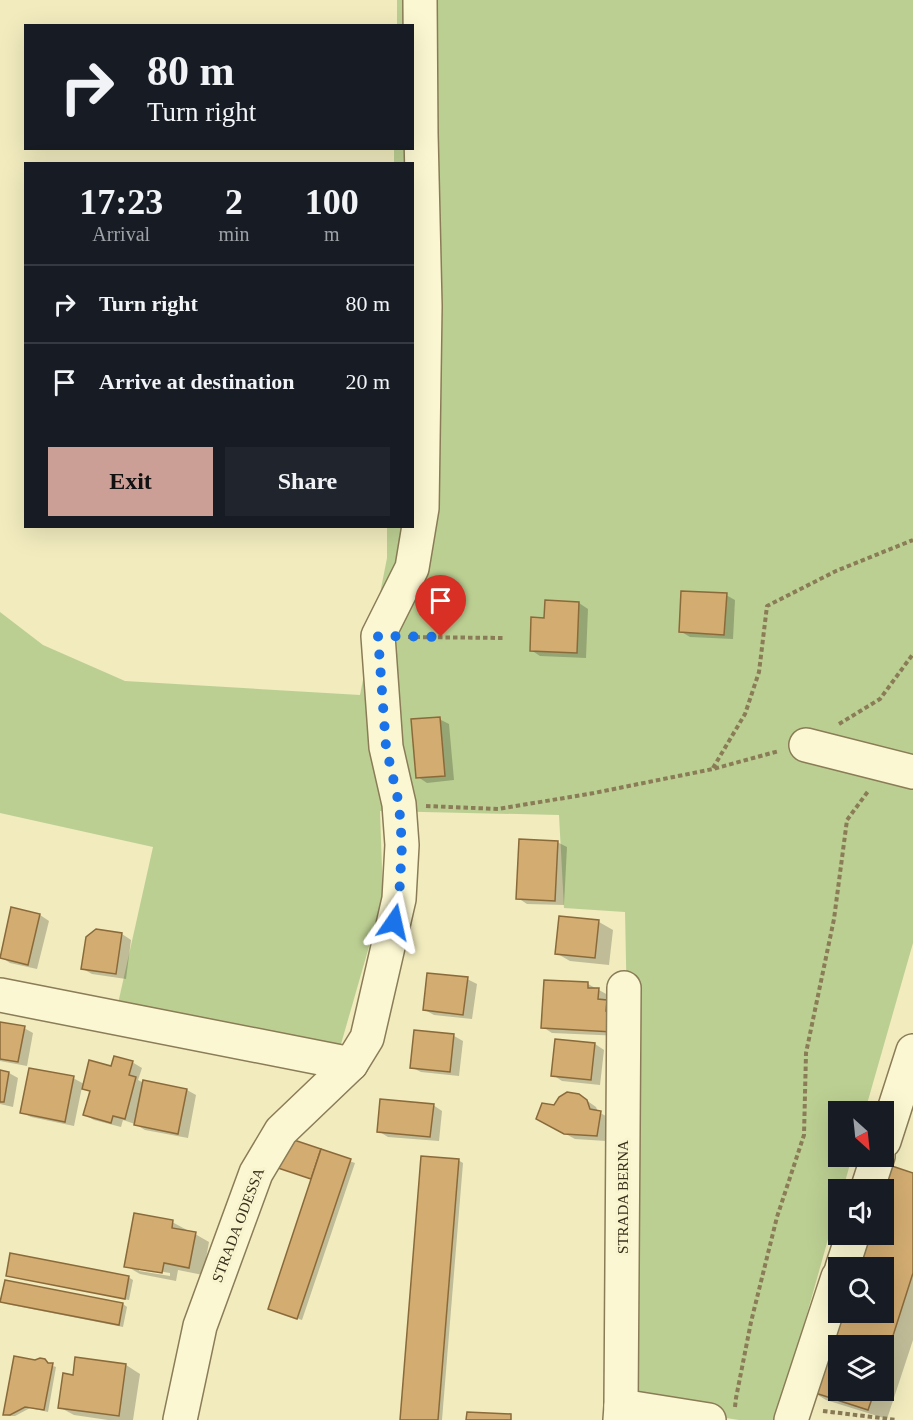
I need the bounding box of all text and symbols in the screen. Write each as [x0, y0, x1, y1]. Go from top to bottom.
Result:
icon: right [48, 48, 126, 126]
text: 80 m [147, 48, 235, 94]
text: Turn right [147, 97, 256, 127]
text: 17:23 [79, 182, 163, 222]
text: 2 [225, 182, 243, 222]
text: 100 [305, 182, 359, 222]
text: Arrival [92, 223, 150, 245]
text: min [218, 223, 250, 245]
text: m [324, 223, 340, 245]
icon: right [48, 288, 81, 321]
text: Turn right [99, 291, 198, 316]
text: 80 m [345, 291, 390, 316]
icon: arrive [48, 366, 81, 399]
text: Arrive at destination [99, 369, 295, 394]
text: 20 m [345, 369, 390, 394]
button: Exit [48, 447, 213, 516]
button: Share [225, 447, 390, 516]
pin [415, 575, 466, 637]
icon: arrive [424, 584, 457, 617]
position arrow [362, 890, 426, 954]
north arrow [828, 1101, 894, 1167]
map controls [828, 1101, 894, 1401]
street label: STRADA BERNA [615, 1140, 631, 1254]
street label: STRADA ODESSA [209, 1165, 267, 1284]
button: sound [828, 1179, 894, 1245]
button: search [828, 1257, 894, 1323]
button: layers [828, 1335, 894, 1401]

